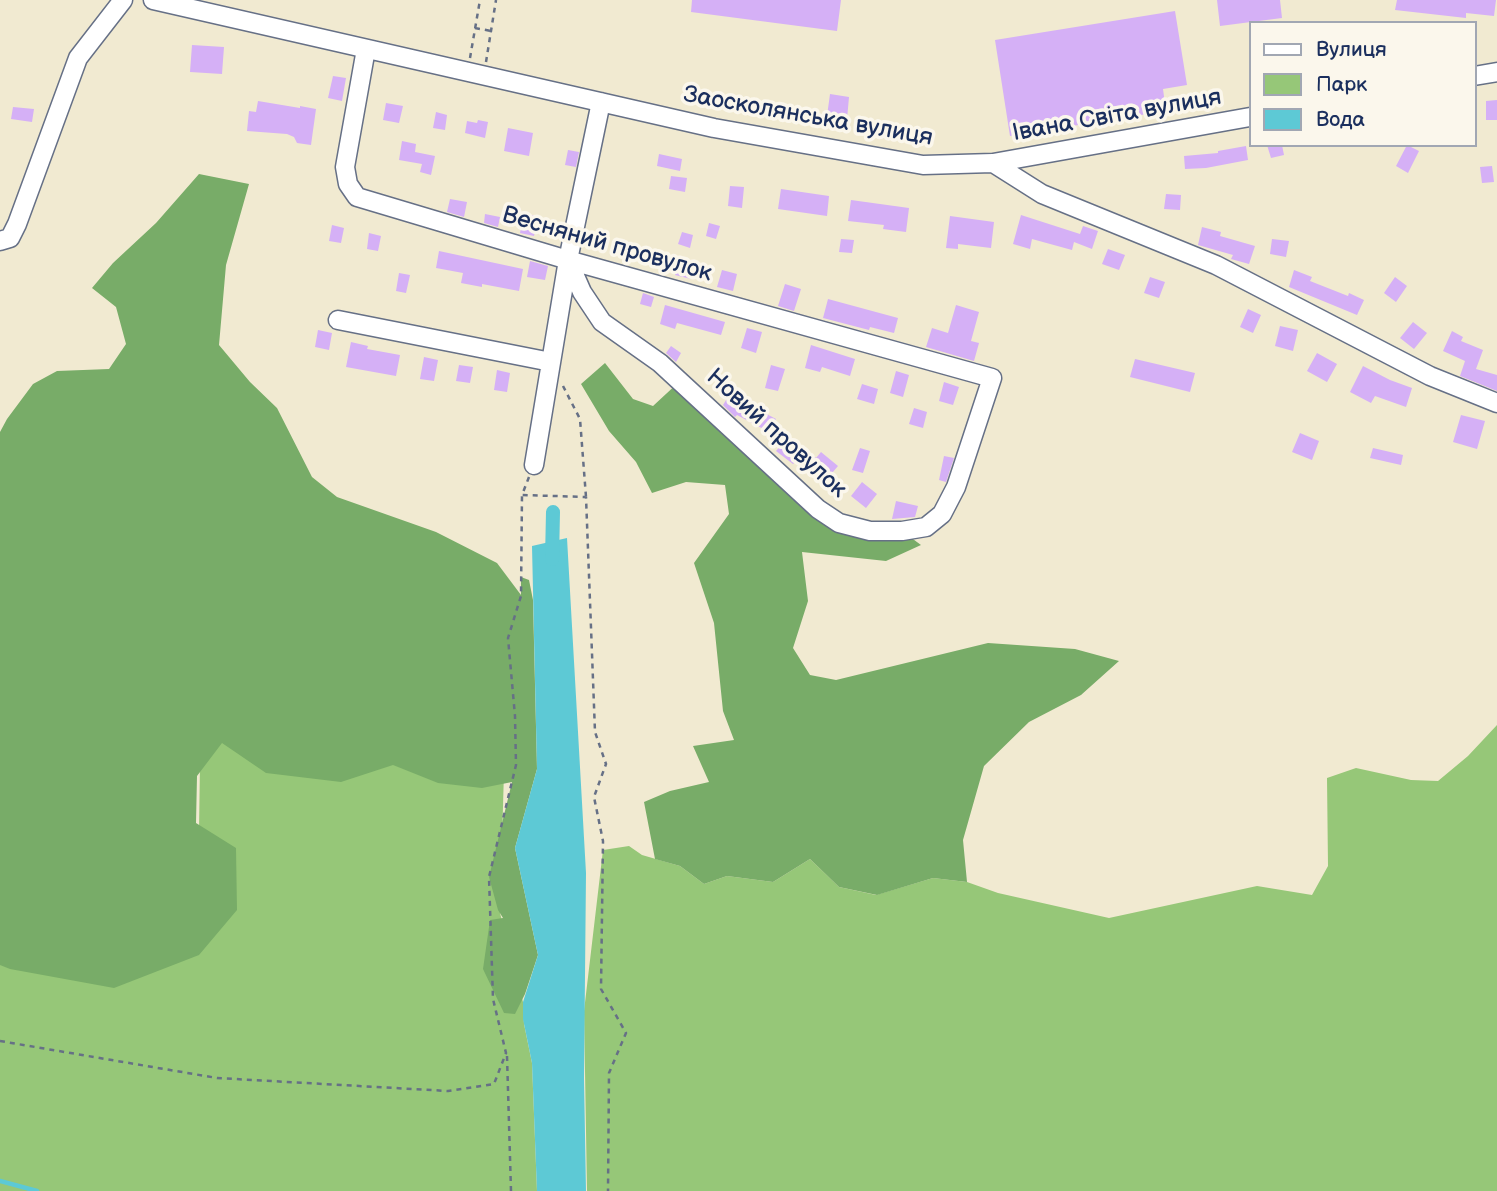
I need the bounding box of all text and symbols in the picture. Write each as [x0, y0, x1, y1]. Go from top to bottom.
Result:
legend [1248, 21, 1476, 147]
text: Вулиця [1316, 37, 1387, 62]
text: Парк [1316, 72, 1367, 97]
street label: Заосколянська вулиця [681, 81, 935, 153]
street label: Івана Світа вулиця [1010, 83, 1224, 149]
text: Вода [1316, 107, 1365, 132]
street label: Весняний провулок [499, 201, 715, 289]
street label: Новий провулок [700, 363, 852, 505]

